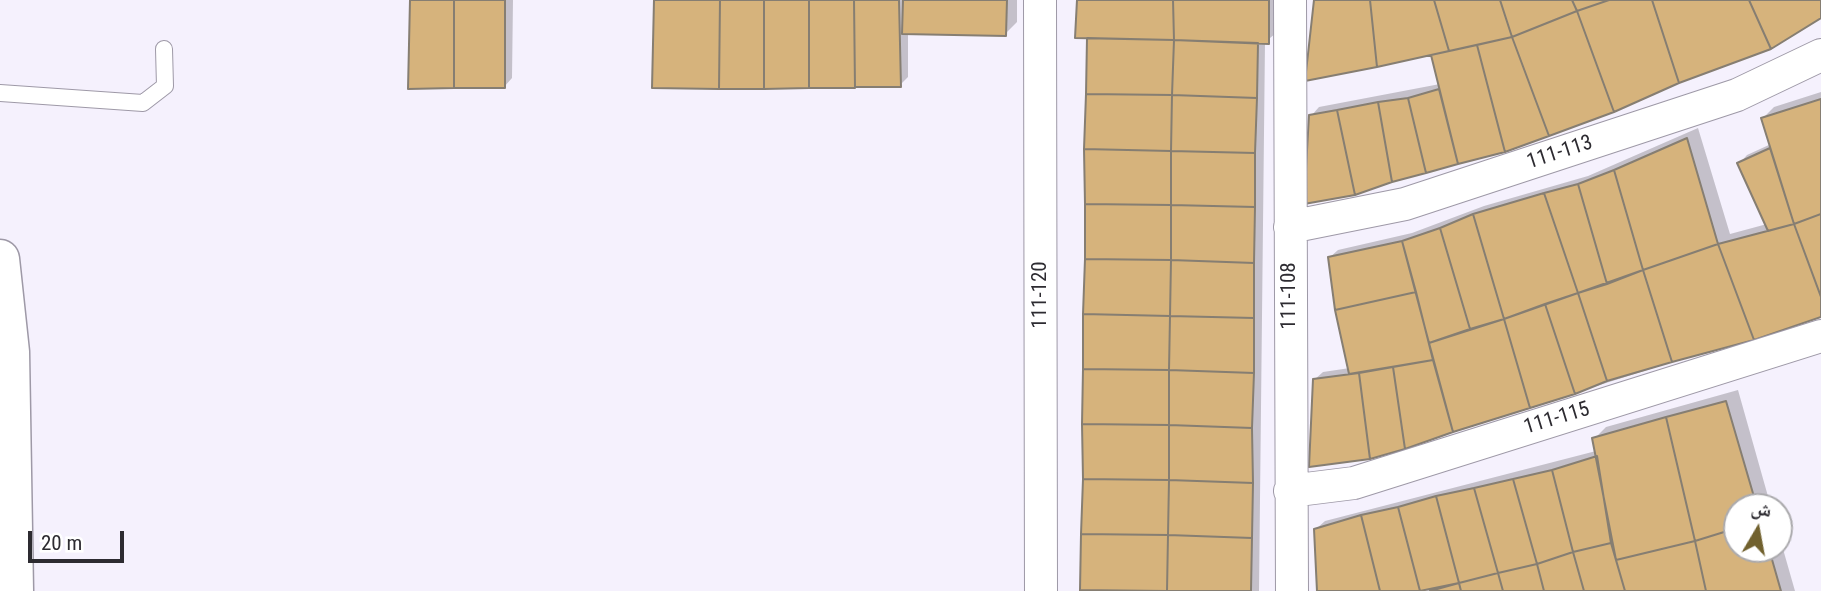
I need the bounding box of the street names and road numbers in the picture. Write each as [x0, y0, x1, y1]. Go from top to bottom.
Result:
street label: 111-113 [1524, 131, 1596, 175]
street label: 111-120 [1028, 261, 1054, 329]
street label: 111-108 [1277, 262, 1303, 330]
street label: 111-115 [1521, 397, 1593, 441]

